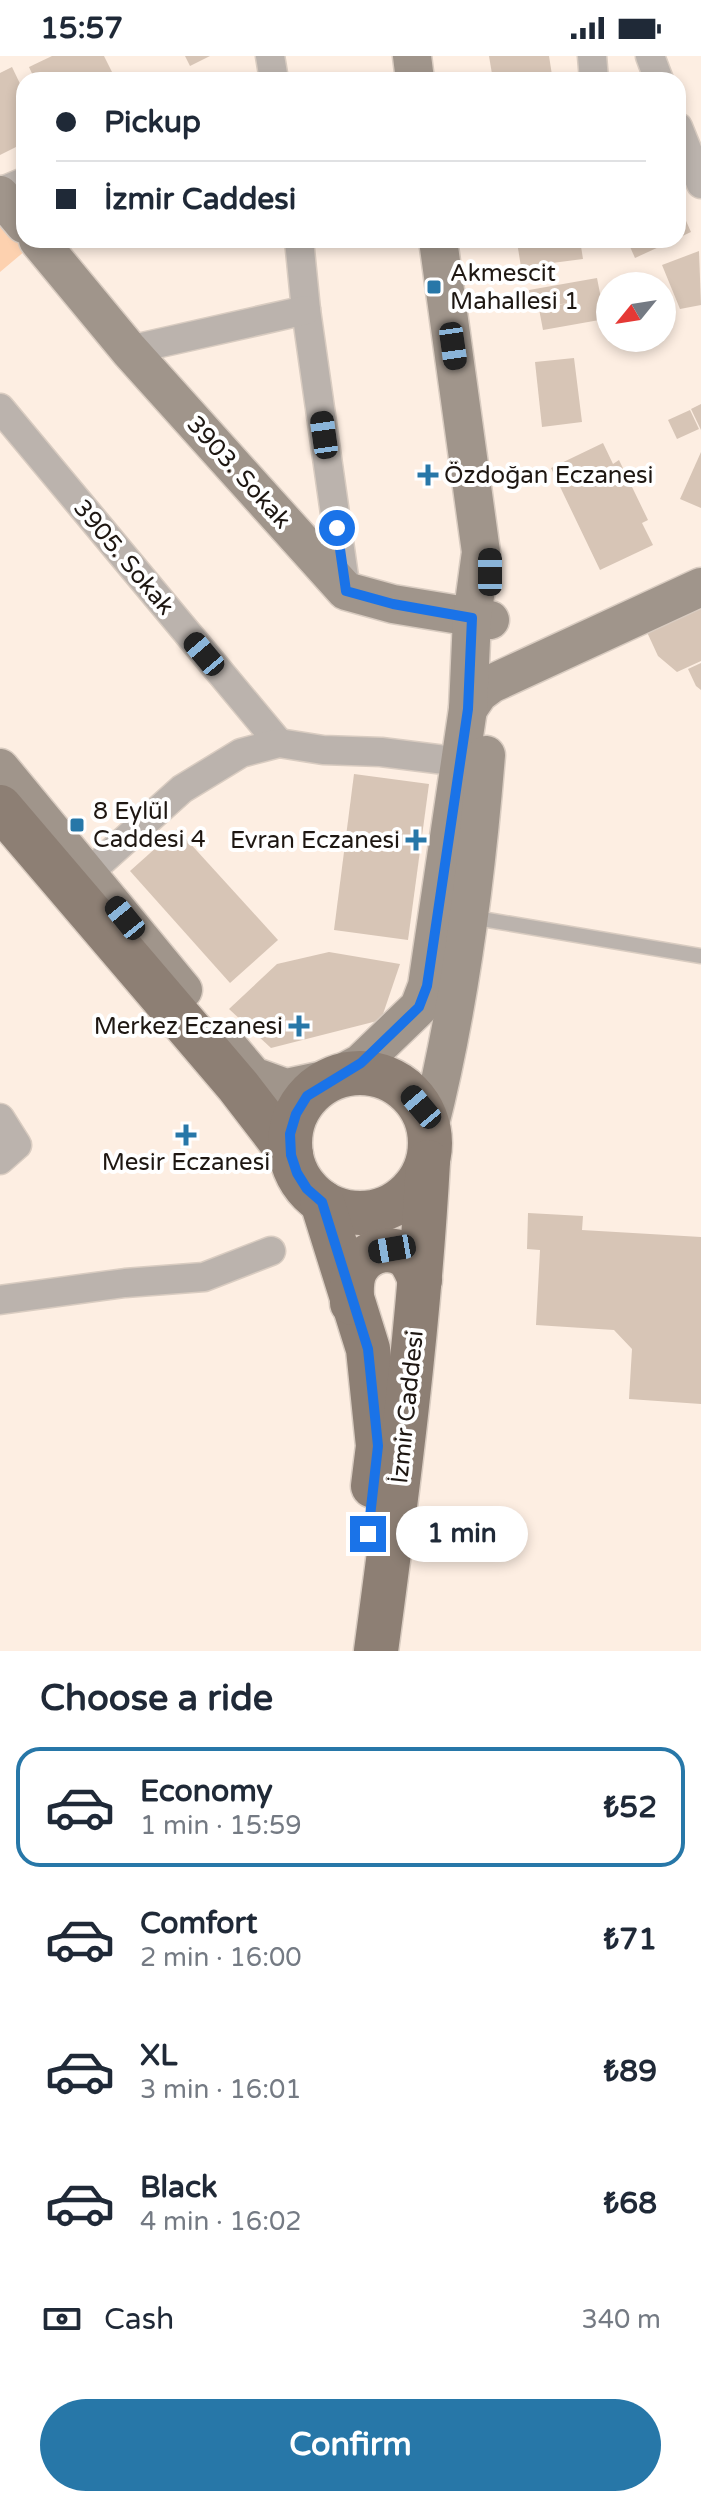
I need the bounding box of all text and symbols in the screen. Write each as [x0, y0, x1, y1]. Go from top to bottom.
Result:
text: 15:57 [40, 10, 123, 47]
text: Pickup [104, 104, 201, 141]
text: İzmir Caddesi [104, 181, 296, 218]
place label: Akmescit Mahallesi 1 [450, 259, 579, 316]
north arrow [596, 272, 676, 352]
map controls [596, 272, 676, 352]
marker: Akmescit Mahallesi 1 [425, 278, 443, 296]
car [438, 321, 468, 371]
street label: 3903. Sokak [180, 410, 297, 535]
car [309, 410, 339, 460]
place label: Özdoğan Eczanesi [444, 461, 654, 490]
marker: Özdoğan Eczanesi [419, 466, 437, 484]
street label: 3905. Sokak [67, 494, 180, 621]
route start [319, 510, 355, 546]
car [478, 548, 502, 596]
car [179, 628, 229, 680]
place label: 8 Eylül Caddesi 4 [93, 797, 206, 854]
marker: 8 Eylül Caddesi 4 [68, 816, 86, 834]
place label: Evran Eczanesi [230, 826, 400, 855]
marker: Evran Eczanesi [407, 831, 425, 849]
car [101, 892, 149, 944]
place label: Merkez Eczanesi [94, 1012, 283, 1041]
marker: Merkez Eczanesi [290, 1017, 308, 1035]
car [396, 1081, 446, 1133]
marker: Mesir Eczanesi [177, 1126, 195, 1144]
place label: Mesir Eczanesi [102, 1148, 270, 1177]
car [366, 1233, 418, 1265]
street label: İzmir Caddesi [385, 1329, 430, 1485]
callout: 1 min [396, 1506, 528, 1562]
route end [350, 1516, 386, 1552]
text: 1 min [427, 1518, 497, 1549]
text: Choose a ride [40, 1677, 273, 1720]
icon: car [44, 1771, 116, 1843]
text: Economy [140, 1773, 273, 1810]
text: ₺52 [603, 1789, 657, 1826]
text: 1 min · 15:59 [140, 1810, 302, 1841]
icon: car [44, 1903, 116, 1975]
text: Comfort [140, 1905, 258, 1942]
text: ₺71 [603, 1921, 657, 1958]
text: 2 min · 16:00 [140, 1942, 302, 1973]
icon: car [44, 2035, 116, 2107]
text: XL [140, 2037, 177, 2074]
text: ₺89 [603, 2053, 657, 2090]
text: 3 min · 16:01 [140, 2074, 302, 2105]
icon: car [44, 2167, 116, 2239]
text: Black [140, 2169, 217, 2206]
text: ₺68 [603, 2185, 657, 2222]
text: 4 min · 16:02 [140, 2206, 302, 2237]
icon: cash [40, 2297, 84, 2341]
text: Cash [104, 2301, 174, 2338]
text: 340 m [581, 2304, 661, 2335]
button: Confirm [40, 2399, 661, 2491]

